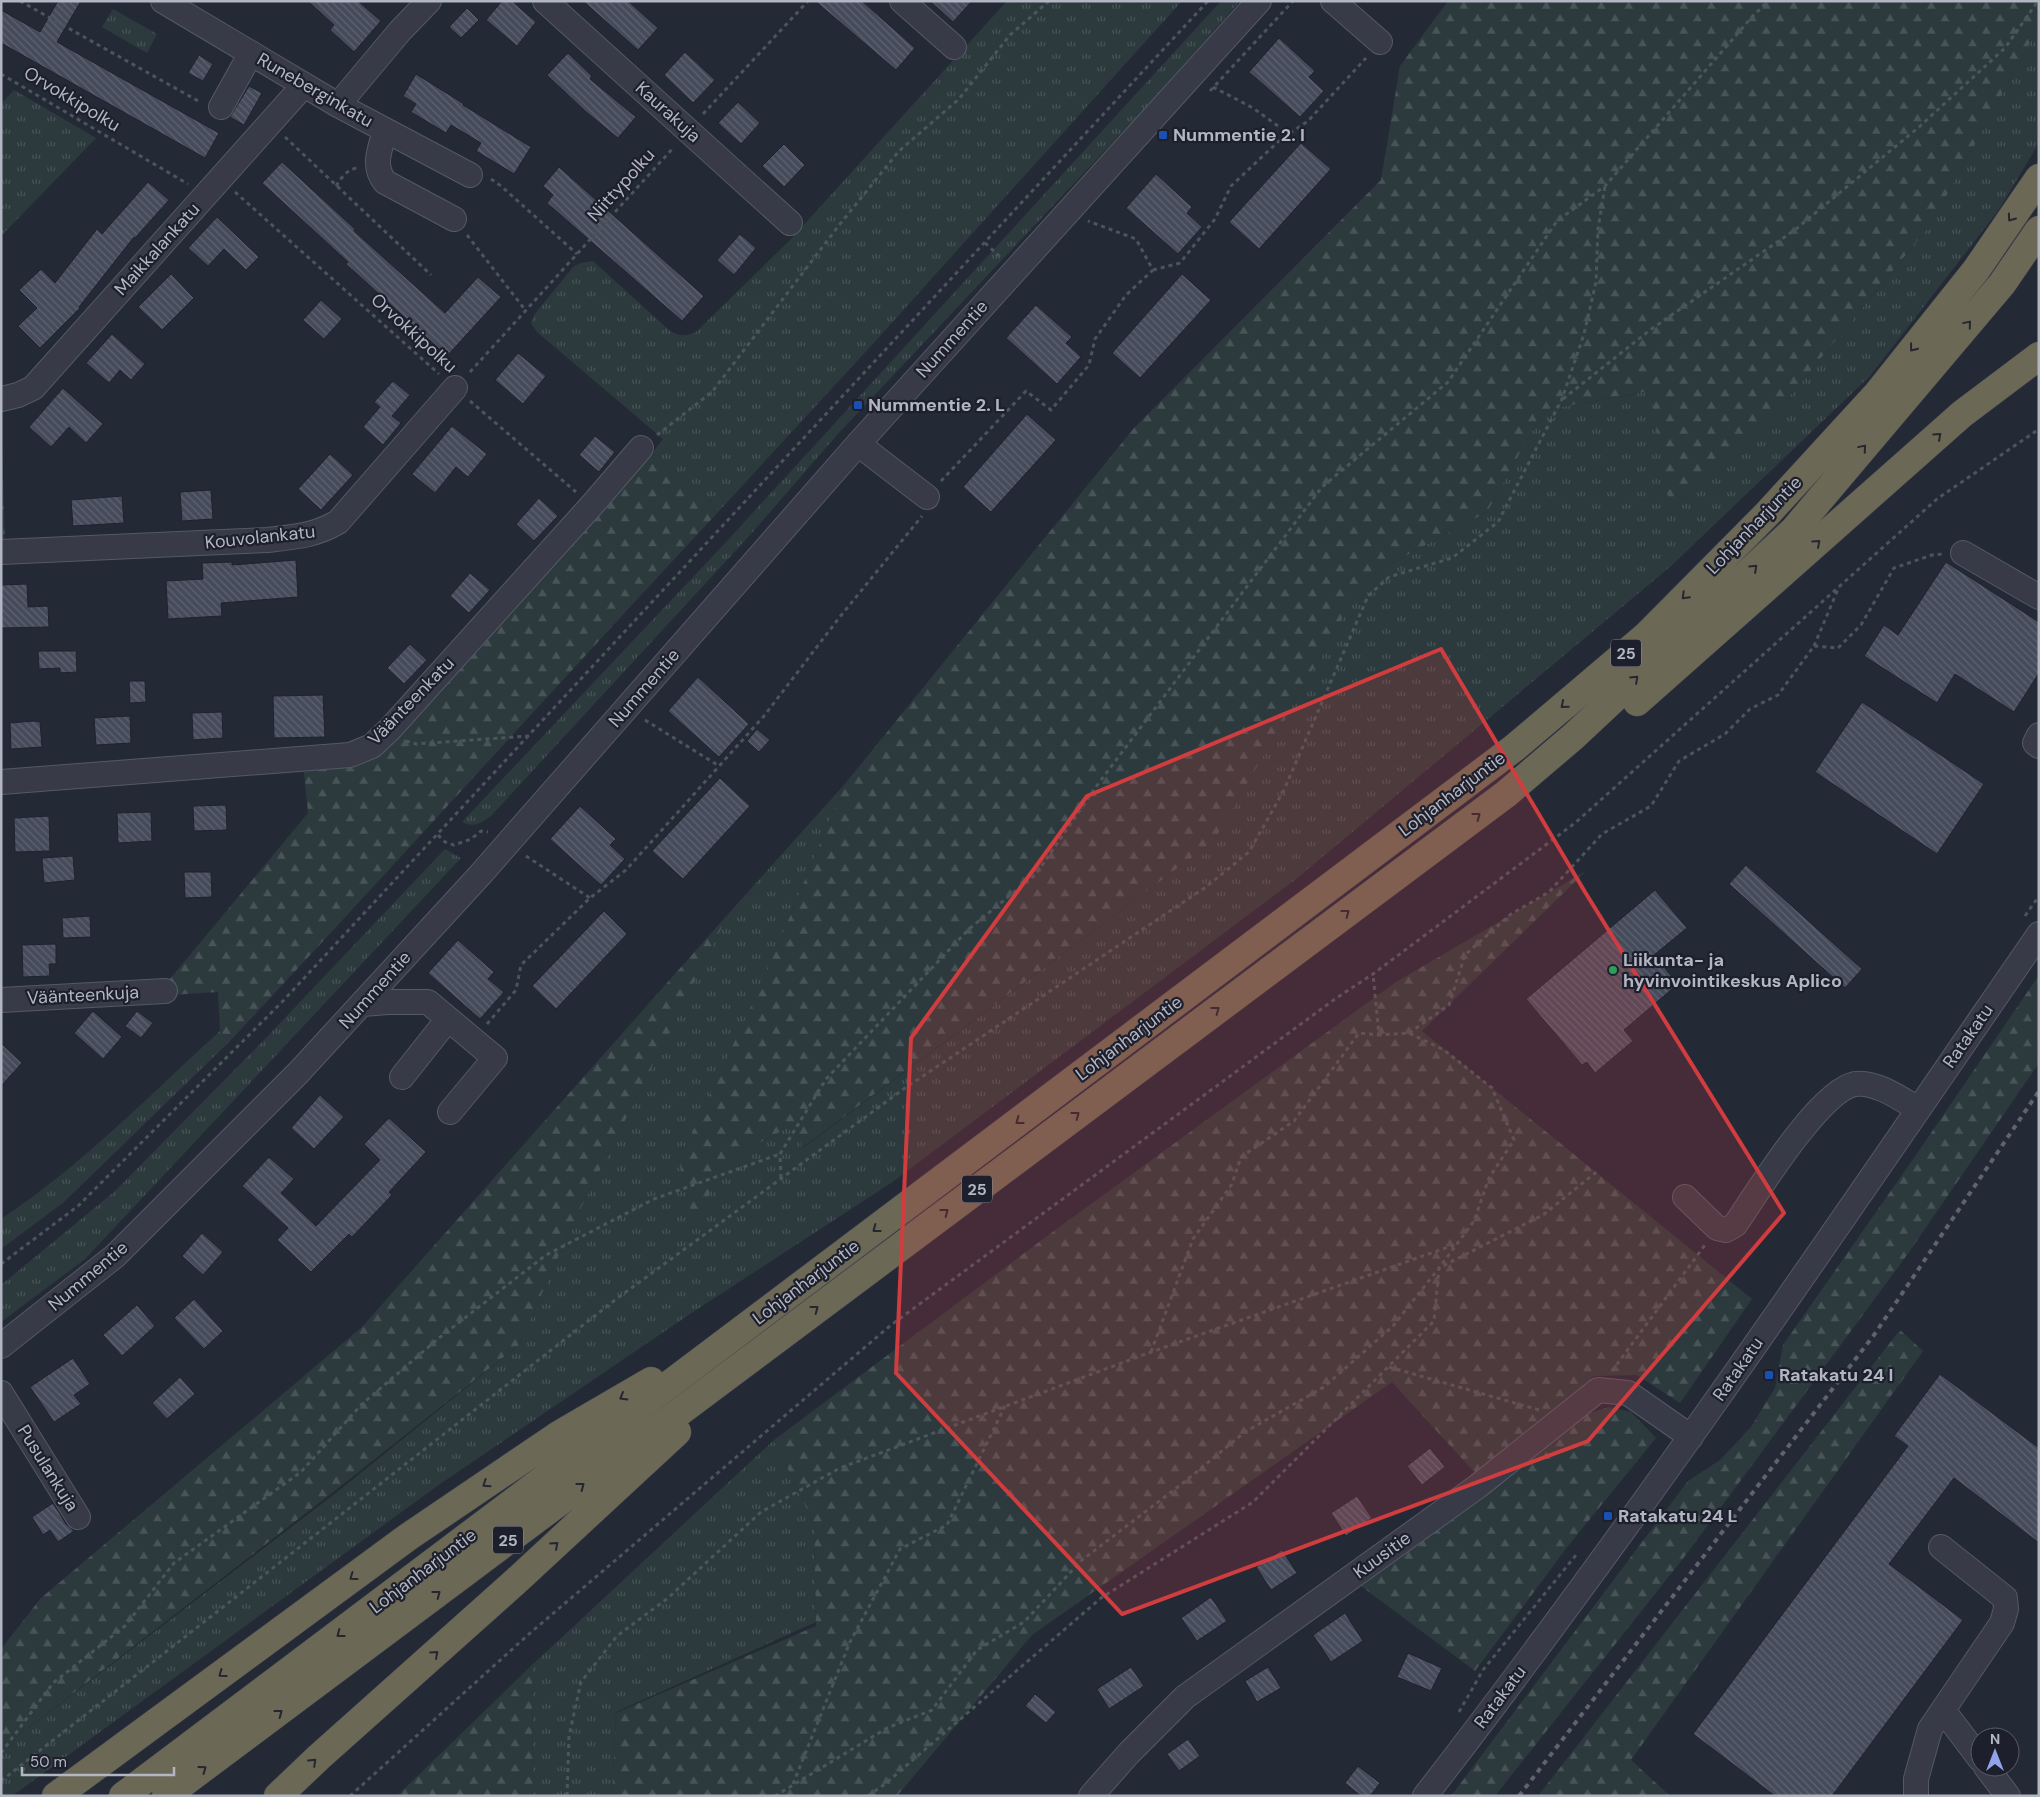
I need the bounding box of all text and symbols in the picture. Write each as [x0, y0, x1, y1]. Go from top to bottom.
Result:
street label: Runeberginkatu [253, 47, 377, 133]
street label: Orvokkipolku [19, 61, 125, 137]
street label: Kaurakuja [630, 76, 706, 148]
place label: Nummentie 2. I [1173, 123, 1305, 147]
marker: Nummentie 2. I [1157, 129, 1169, 141]
street label: Niittypolku [582, 143, 660, 227]
street label: Maikkalankatu [109, 197, 205, 301]
one-way arrow [2008, 212, 2017, 222]
street label: Orvokkipolku [366, 288, 462, 378]
street label: Nummentie [911, 295, 993, 383]
one-way arrow [1962, 321, 1971, 330]
one-way arrow [1911, 342, 1919, 351]
place label: Nummentie 2. L [868, 393, 1005, 417]
marker: Nummentie 2. L [852, 399, 864, 411]
one-way arrow [1933, 433, 1942, 442]
one-way arrow [1858, 445, 1866, 454]
street label: Lohjanharjuntie [1701, 471, 1807, 579]
street label: Kouvolankatu [204, 519, 316, 555]
one-way arrow [1811, 540, 1820, 549]
one-way arrow [1748, 565, 1757, 574]
one-way arrow [1682, 591, 1691, 600]
road number: 25 [1611, 640, 1641, 666]
street label: Nummentie [603, 644, 685, 732]
street label: Väänteenkatu [363, 651, 459, 751]
one-way arrow [1630, 676, 1639, 685]
one-way arrow [1561, 699, 1570, 708]
street label: Lohjanharjuntie [1394, 746, 1510, 842]
one-way arrow [1471, 813, 1481, 822]
one-way arrow [1340, 911, 1349, 919]
street label: Nummentie [334, 946, 416, 1034]
place label: Liikunta- ja hyvinvointikeskus Aplico [1623, 948, 1842, 993]
marker: Liikunta- ja hyvinvointikeskus Aplico [1607, 964, 1619, 976]
street label: Väänteenkuja [26, 980, 140, 1010]
street label: Lohjanharjuntie [1071, 990, 1187, 1086]
street label: Ratakatu [1937, 999, 1999, 1073]
one-way arrow [1210, 1008, 1219, 1016]
one-way arrow [1070, 1112, 1080, 1121]
one-way arrow [1015, 1115, 1025, 1124]
road number: 25 [962, 1176, 992, 1202]
one-way arrow [939, 1210, 948, 1218]
one-way arrow [873, 1224, 882, 1232]
street label: Lohjanharjuntie [748, 1234, 864, 1330]
street label: Nummentie [43, 1236, 133, 1316]
one-way arrow [809, 1307, 818, 1315]
street label: Ratakatu [1707, 1332, 1769, 1406]
place label: Ratakatu 24 I [1779, 1363, 1893, 1387]
marker: Ratakatu 24 I [1763, 1369, 1775, 1381]
one-way arrow [619, 1391, 628, 1401]
street label: Pusulankuja [12, 1420, 84, 1516]
one-way arrow [482, 1478, 491, 1487]
one-way arrow [575, 1483, 584, 1491]
place label: Ratakatu 24 L [1618, 1504, 1738, 1528]
marker: Ratakatu 24 L [1602, 1510, 1614, 1522]
street label: Lohjanharjuntie [365, 1523, 481, 1619]
road number: 25 [493, 1526, 523, 1554]
street label: Kuusitie [1348, 1526, 1416, 1584]
one-way arrow [550, 1542, 559, 1551]
one-way arrow [349, 1571, 359, 1580]
one-way arrow [431, 1591, 441, 1600]
one-way arrow [336, 1628, 346, 1637]
one-way arrow [429, 1651, 438, 1660]
street label: Ratakatu [1469, 1661, 1531, 1733]
one-way arrow [218, 1668, 228, 1677]
one-way arrow [273, 1710, 282, 1718]
north arrow [1970, 1727, 2020, 1777]
text: N [1990, 1730, 2000, 1748]
scale bar [22, 1744, 175, 1776]
text: 50 m [30, 1752, 67, 1772]
one-way arrow [308, 1759, 317, 1768]
one-way arrow [197, 1766, 207, 1775]

